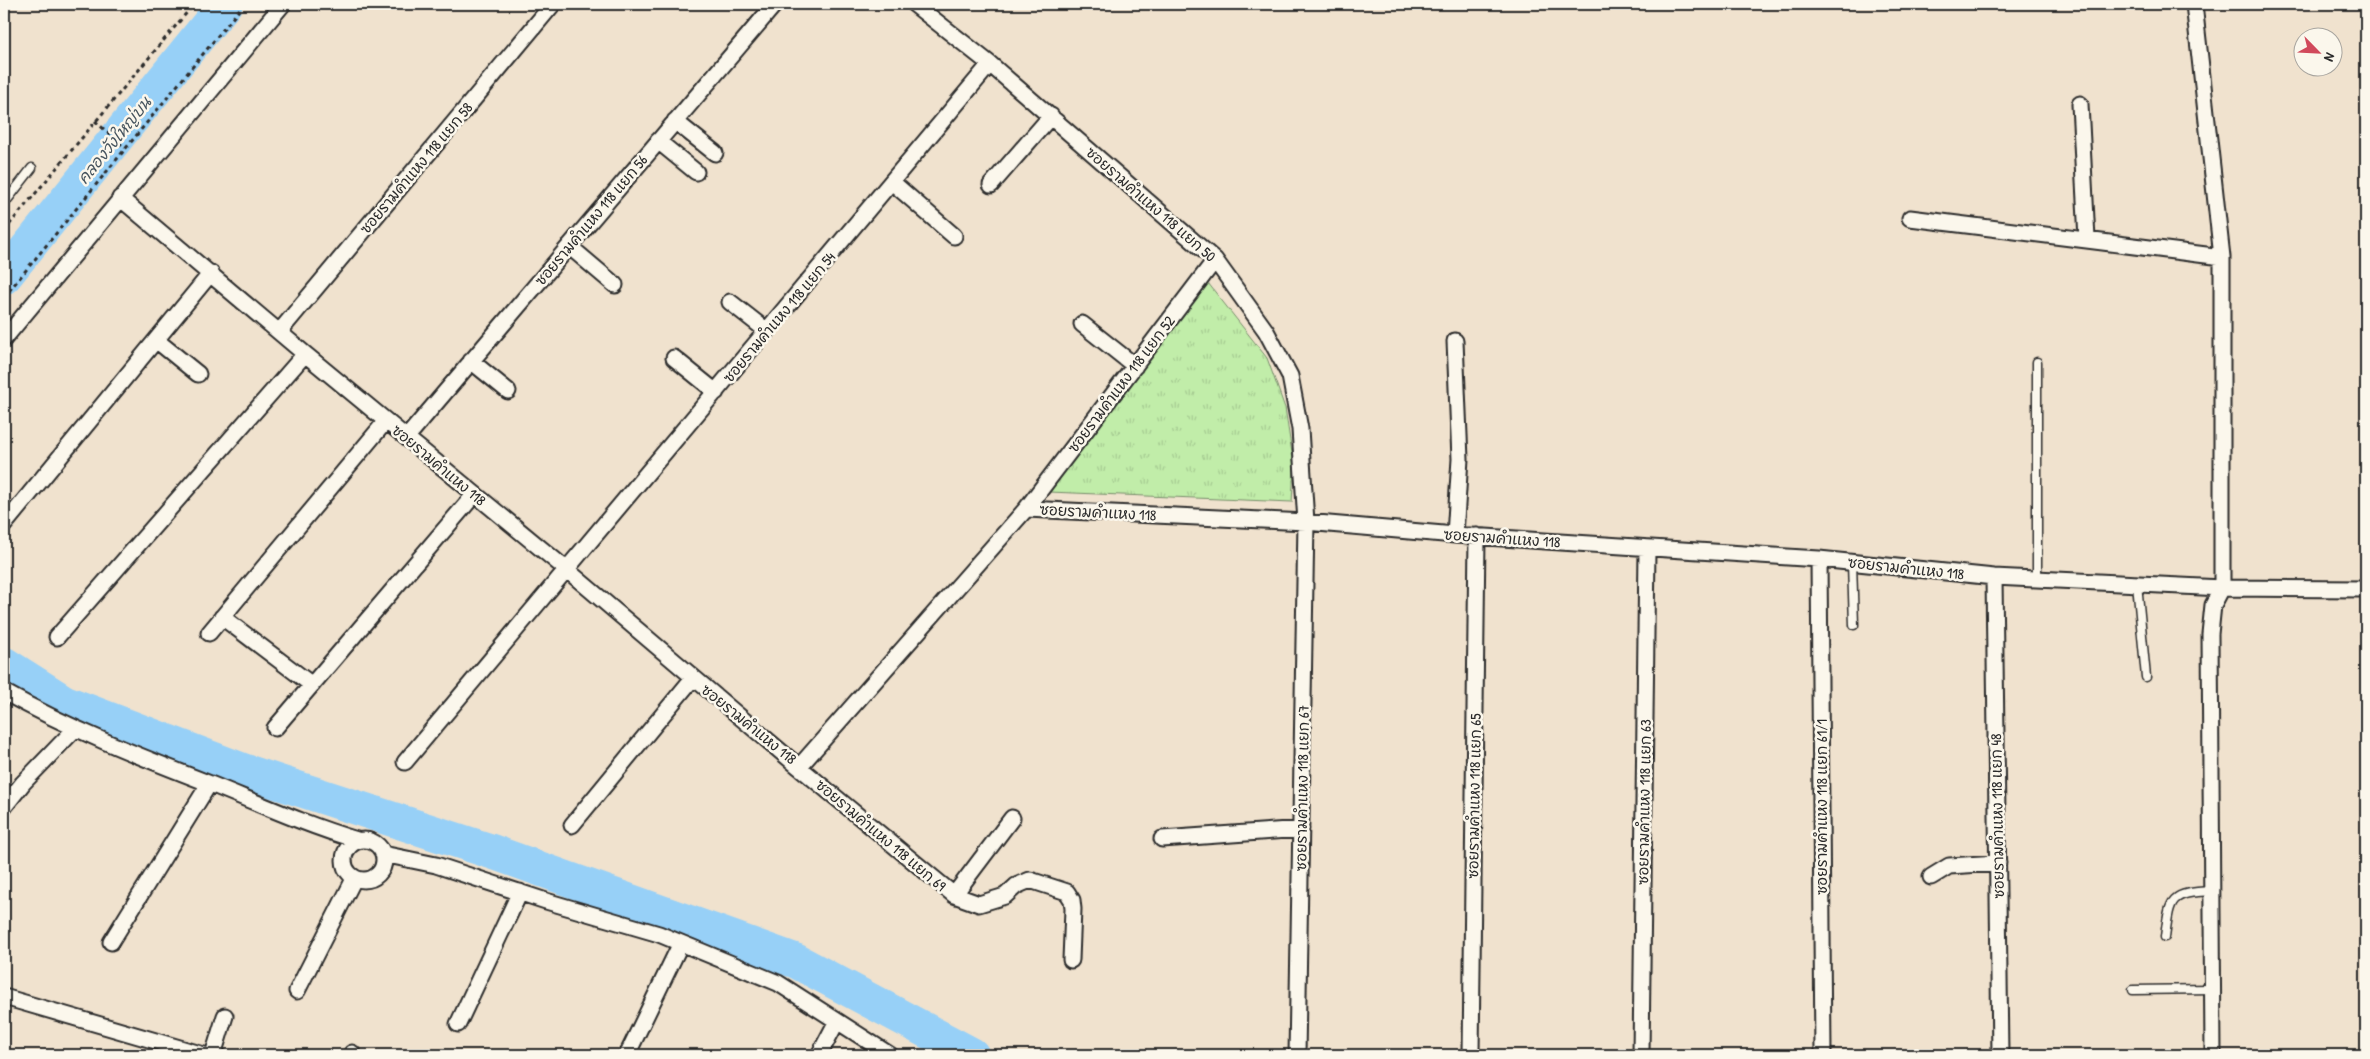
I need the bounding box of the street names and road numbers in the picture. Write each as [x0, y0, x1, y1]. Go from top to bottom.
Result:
street label: ซอยรามคำแหง 118 แยก 58 [355, 98, 477, 238]
street label: ซอยรามคำแหง 118 แยก 50 [1081, 142, 1221, 267]
street label: ซอยรามคำแหง 118 แยก 56 [530, 150, 652, 290]
street label: ซอยรามคำแหง 118 แยก 54 [718, 247, 840, 387]
street label: ซอยรามคำแหง 118 แยก 52 [1063, 311, 1179, 457]
street label: ซอยรามคำแหง 118 [387, 419, 491, 511]
street label: ซอยรามคำแหง 118 [1039, 498, 1157, 526]
street label: ซอยรามคำแหง 118 [1443, 523, 1561, 553]
street label: ซอยรามคำแหง 118 [1847, 551, 1965, 585]
street label: ซอยรามคำแหง 118 [697, 679, 801, 769]
street label: ซอยรามคำแหง 118 แยก 67 [1290, 705, 1314, 871]
street label: ซอยรามคำแหง 118 แยก 65 [1462, 713, 1486, 879]
street label: ซอยรามคำแหง 118 แยก 63 [1632, 719, 1656, 885]
street label: ซอยรามคำแหง 118 แยก 61/1 [1811, 719, 1832, 895]
street label: ซอยรามคำแหง 118 แยก 48 [1985, 733, 2009, 899]
street label: ซอยรามคำแหง 118 แยก 69 [811, 774, 951, 896]

